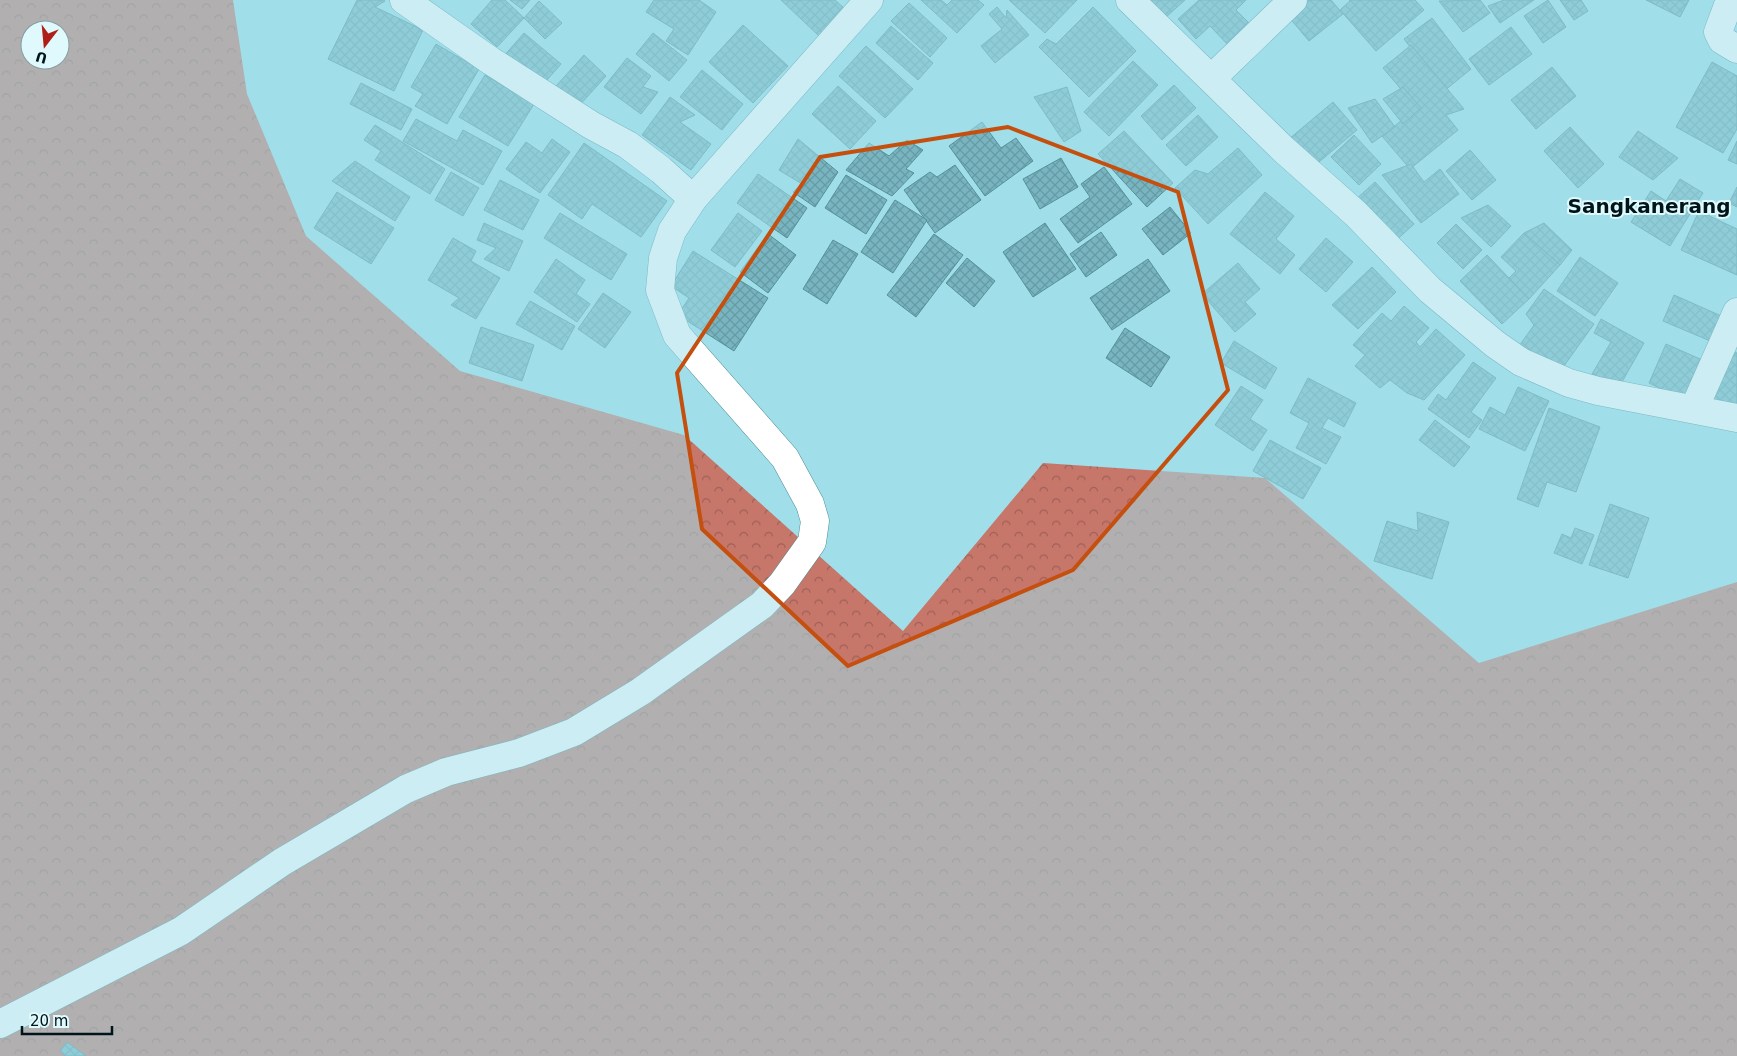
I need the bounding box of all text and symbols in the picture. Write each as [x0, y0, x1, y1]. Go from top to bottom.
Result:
north arrow [20, 20, 70, 70]
text: U [34, 48, 49, 67]
district label: Sangkanerang [1568, 194, 1730, 218]
scale bar [22, 1004, 112, 1036]
text: 20 m [30, 1012, 68, 1030]

